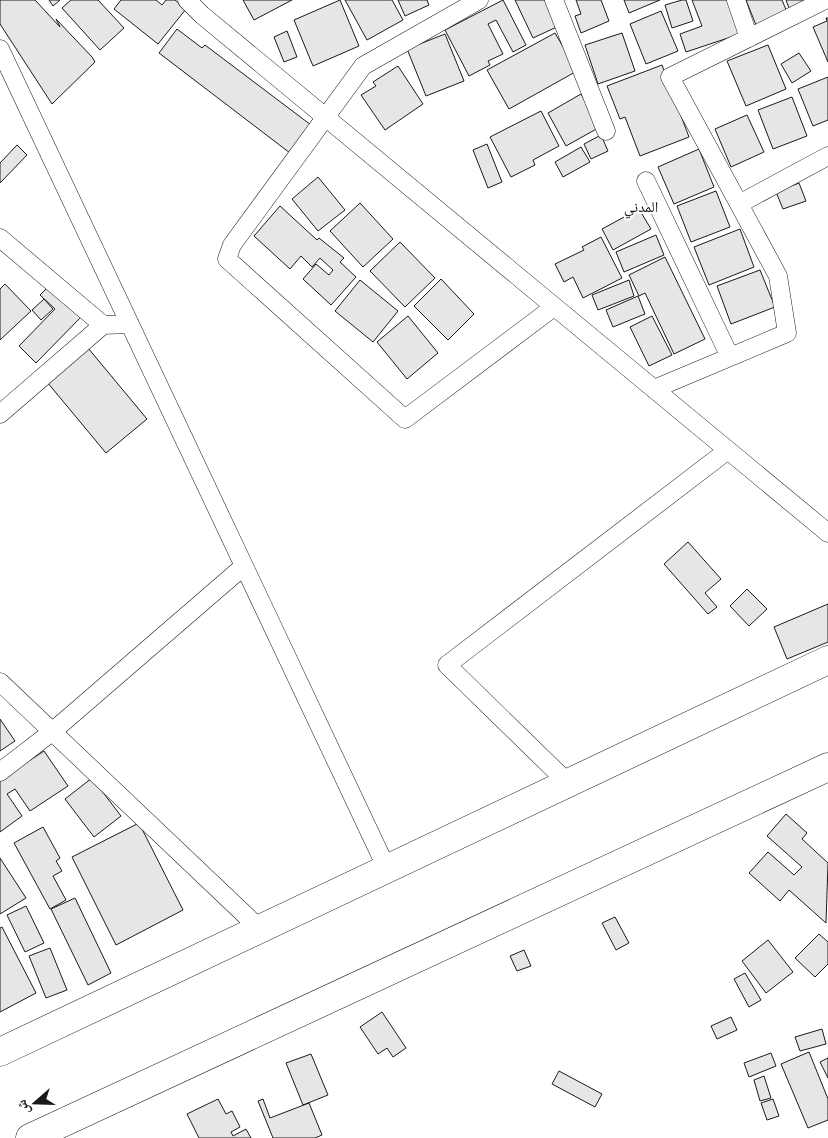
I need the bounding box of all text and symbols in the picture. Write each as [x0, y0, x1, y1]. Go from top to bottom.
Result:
district label: المدني [624, 198, 658, 219]
north arrow [10, 1078, 60, 1128]
text: ش [13, 1097, 34, 1117]

